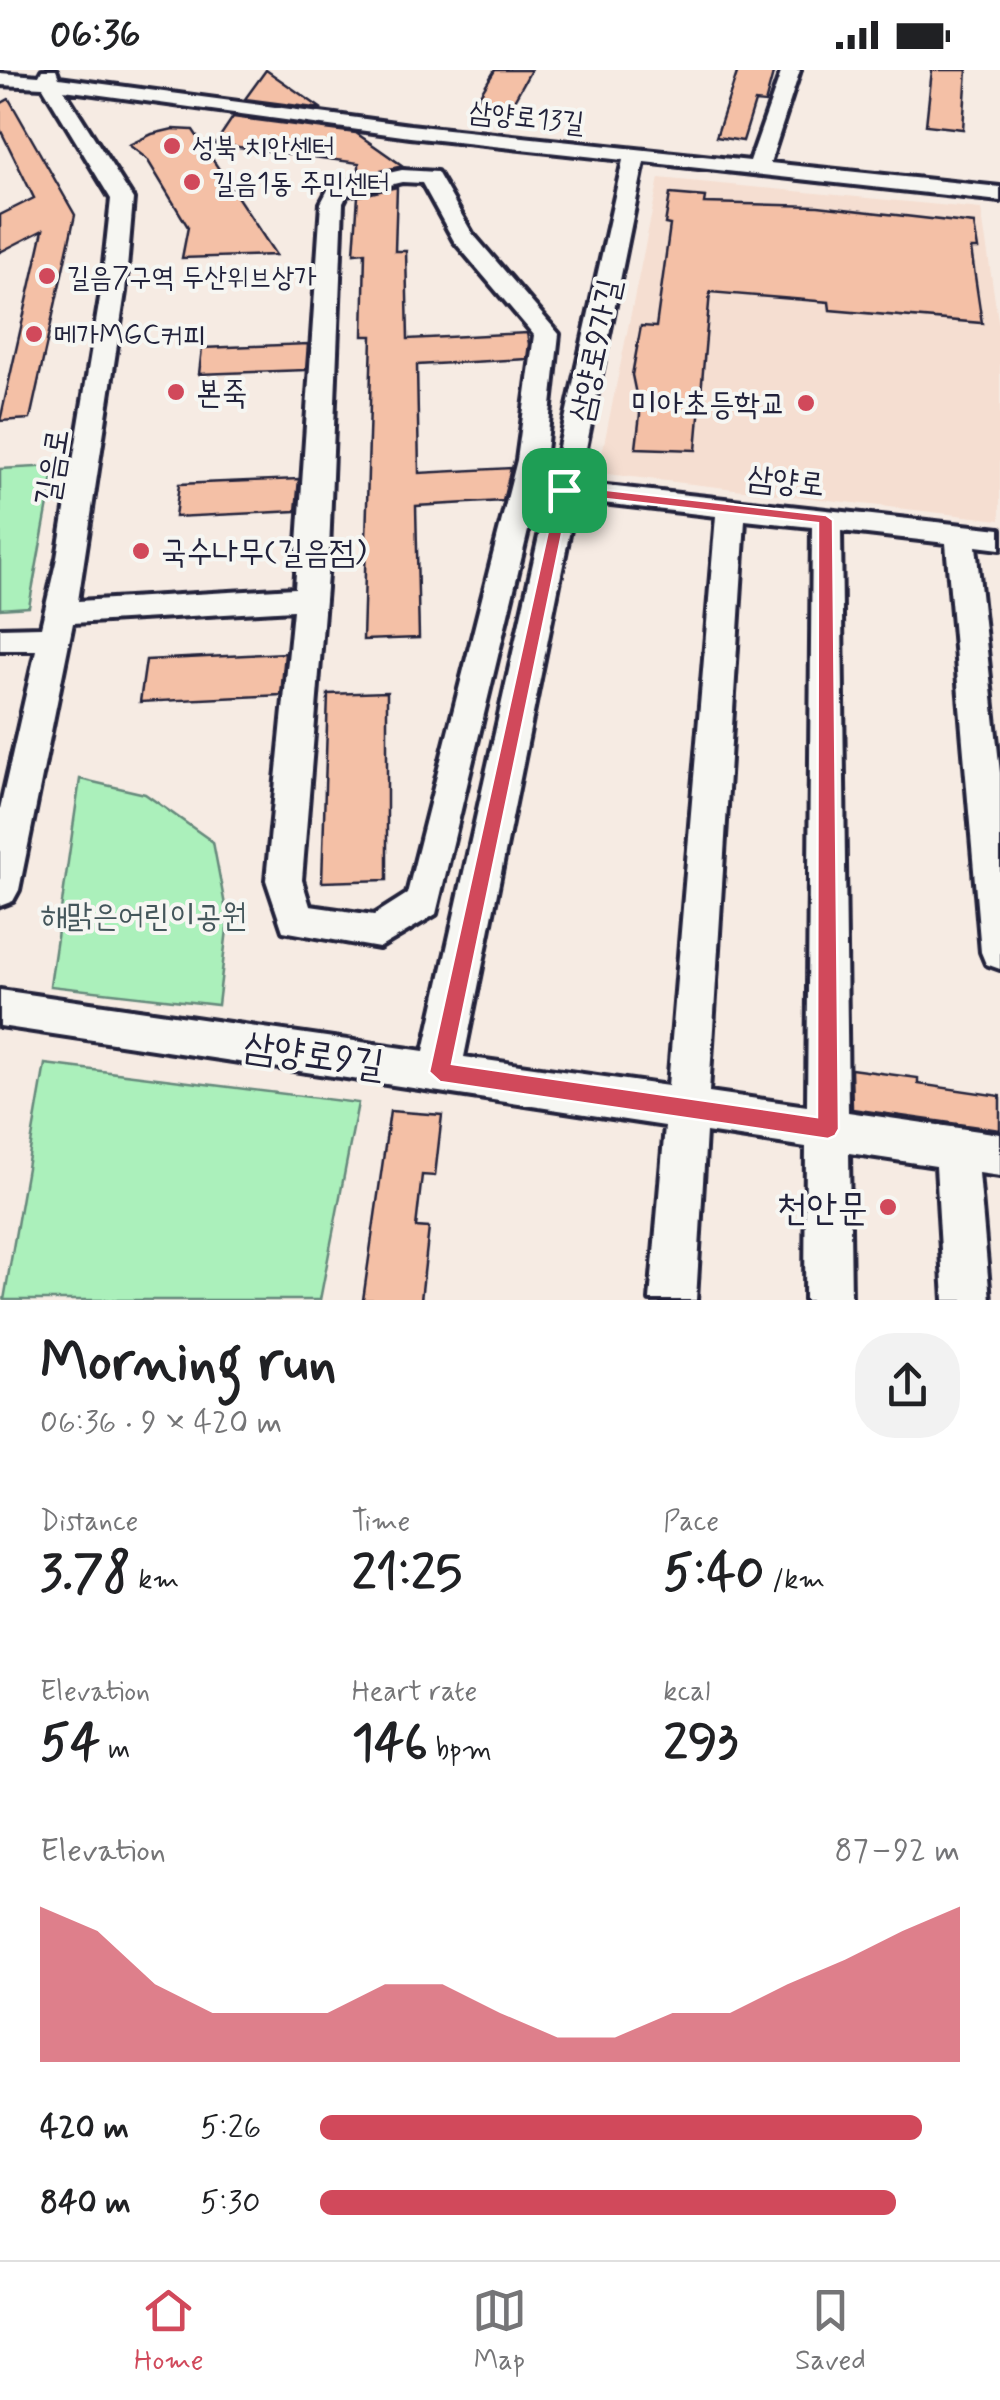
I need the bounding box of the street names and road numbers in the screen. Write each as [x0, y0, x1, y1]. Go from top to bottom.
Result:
street label: 삼양로13길 [467, 94, 586, 143]
street label: 삼양로9가길 [560, 275, 632, 425]
street label: 길음로 [26, 426, 80, 509]
street label: 삼양로 [745, 457, 826, 507]
street label: 삼양로9길 [240, 1022, 387, 1091]

